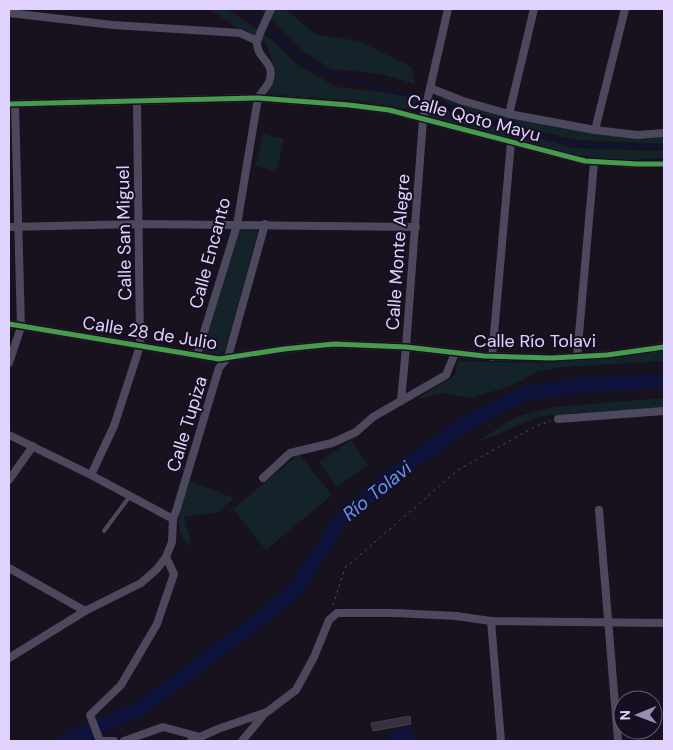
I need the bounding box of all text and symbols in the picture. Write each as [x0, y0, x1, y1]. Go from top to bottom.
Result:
street label: Calle Qoto Mayu [405, 89, 543, 147]
street label: Calle San Miguel [111, 165, 137, 301]
street label: Calle Monte Alegre [381, 173, 415, 331]
street label: Calle Encanto [184, 195, 236, 311]
street label: Calle 28 de Julio [81, 310, 219, 356]
street label: Calle Río Tolavi [474, 329, 596, 353]
street label: Calle Tupiza [161, 373, 213, 475]
water label: Río Tolavi [337, 455, 417, 527]
north arrow [613, 690, 663, 740]
text: N [616, 710, 634, 720]

